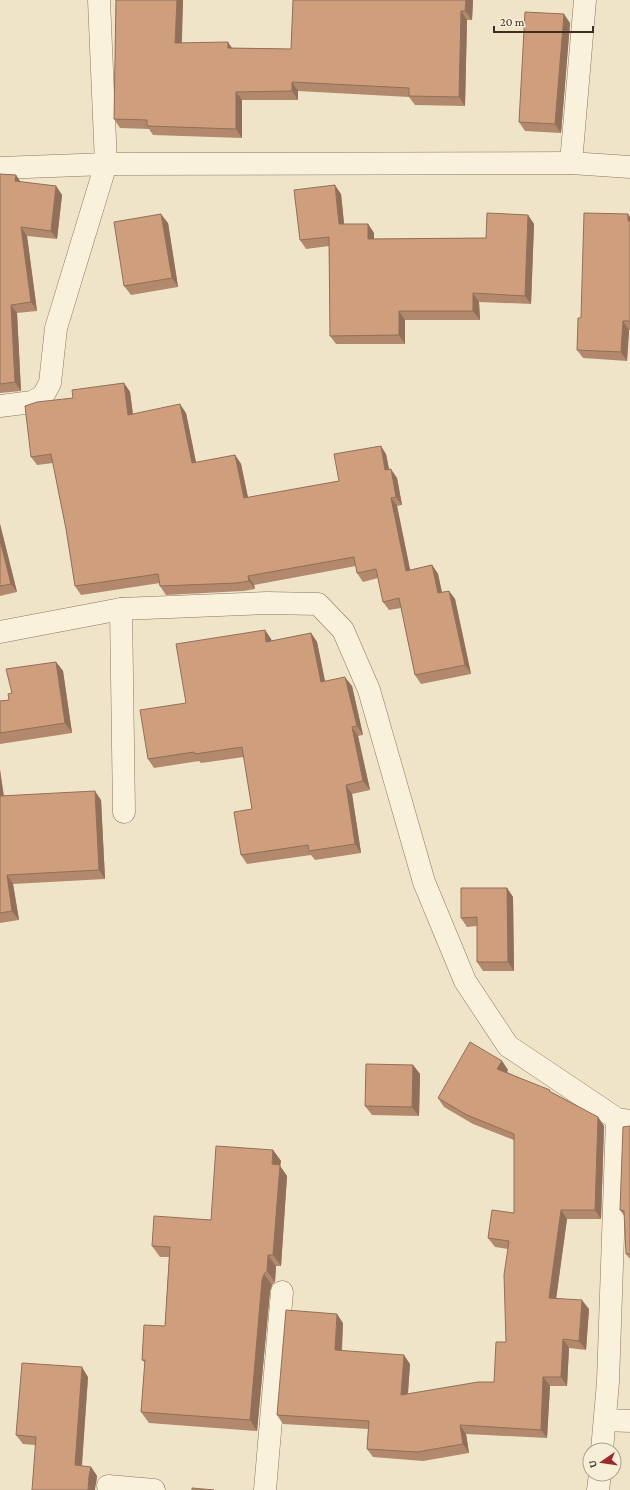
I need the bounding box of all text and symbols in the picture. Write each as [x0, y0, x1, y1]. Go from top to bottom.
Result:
scale bar [494, 8, 593, 34]
text: 20 m [500, 15, 525, 29]
north arrow [582, 1442, 622, 1482]
text: U [585, 1459, 599, 1469]

